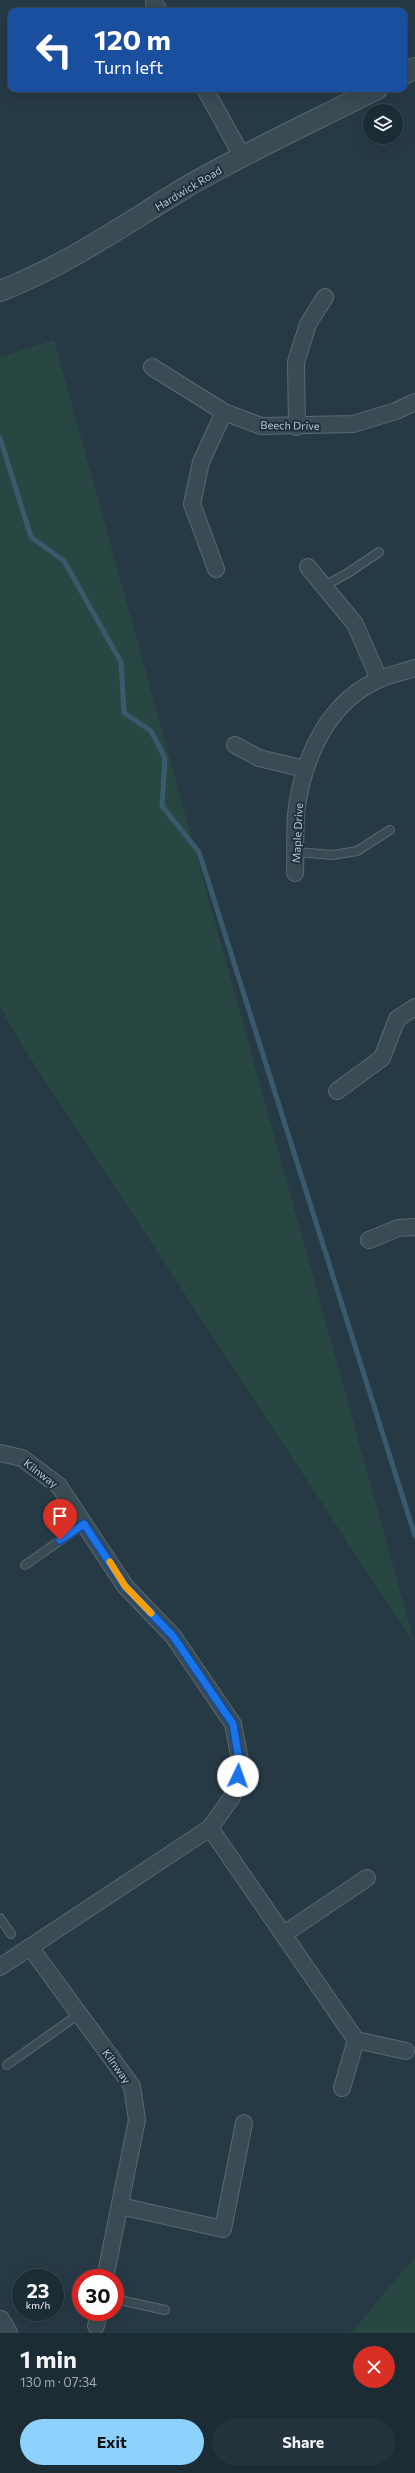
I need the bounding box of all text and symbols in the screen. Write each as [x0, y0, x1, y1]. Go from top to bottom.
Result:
text: 120 m [94, 22, 171, 56]
icon: left [28, 24, 80, 76]
text: Turn left [94, 56, 163, 78]
map controls [363, 104, 403, 144]
button: layers [363, 104, 403, 144]
street label: Hardwick Road [152, 163, 224, 213]
street label: Beech Drive [260, 418, 320, 432]
street label: Maple Drive [289, 803, 305, 863]
street label: Kilnway [21, 1456, 61, 1490]
pin [43, 1499, 77, 1540]
icon: arrive [49, 1505, 71, 1527]
position arrow [217, 1755, 259, 1797]
street label: Kilnway [100, 2046, 134, 2086]
speed limit sign: 30 [72, 2269, 124, 2321]
text: 23 [26, 2278, 50, 2302]
text: km/h [26, 2299, 50, 2311]
text: 1 min [20, 2344, 77, 2373]
button: close [353, 2346, 395, 2388]
text: 130 m · 07:34 [20, 2374, 97, 2390]
button: Exit [20, 2419, 204, 2465]
button: Share [212, 2419, 395, 2465]

